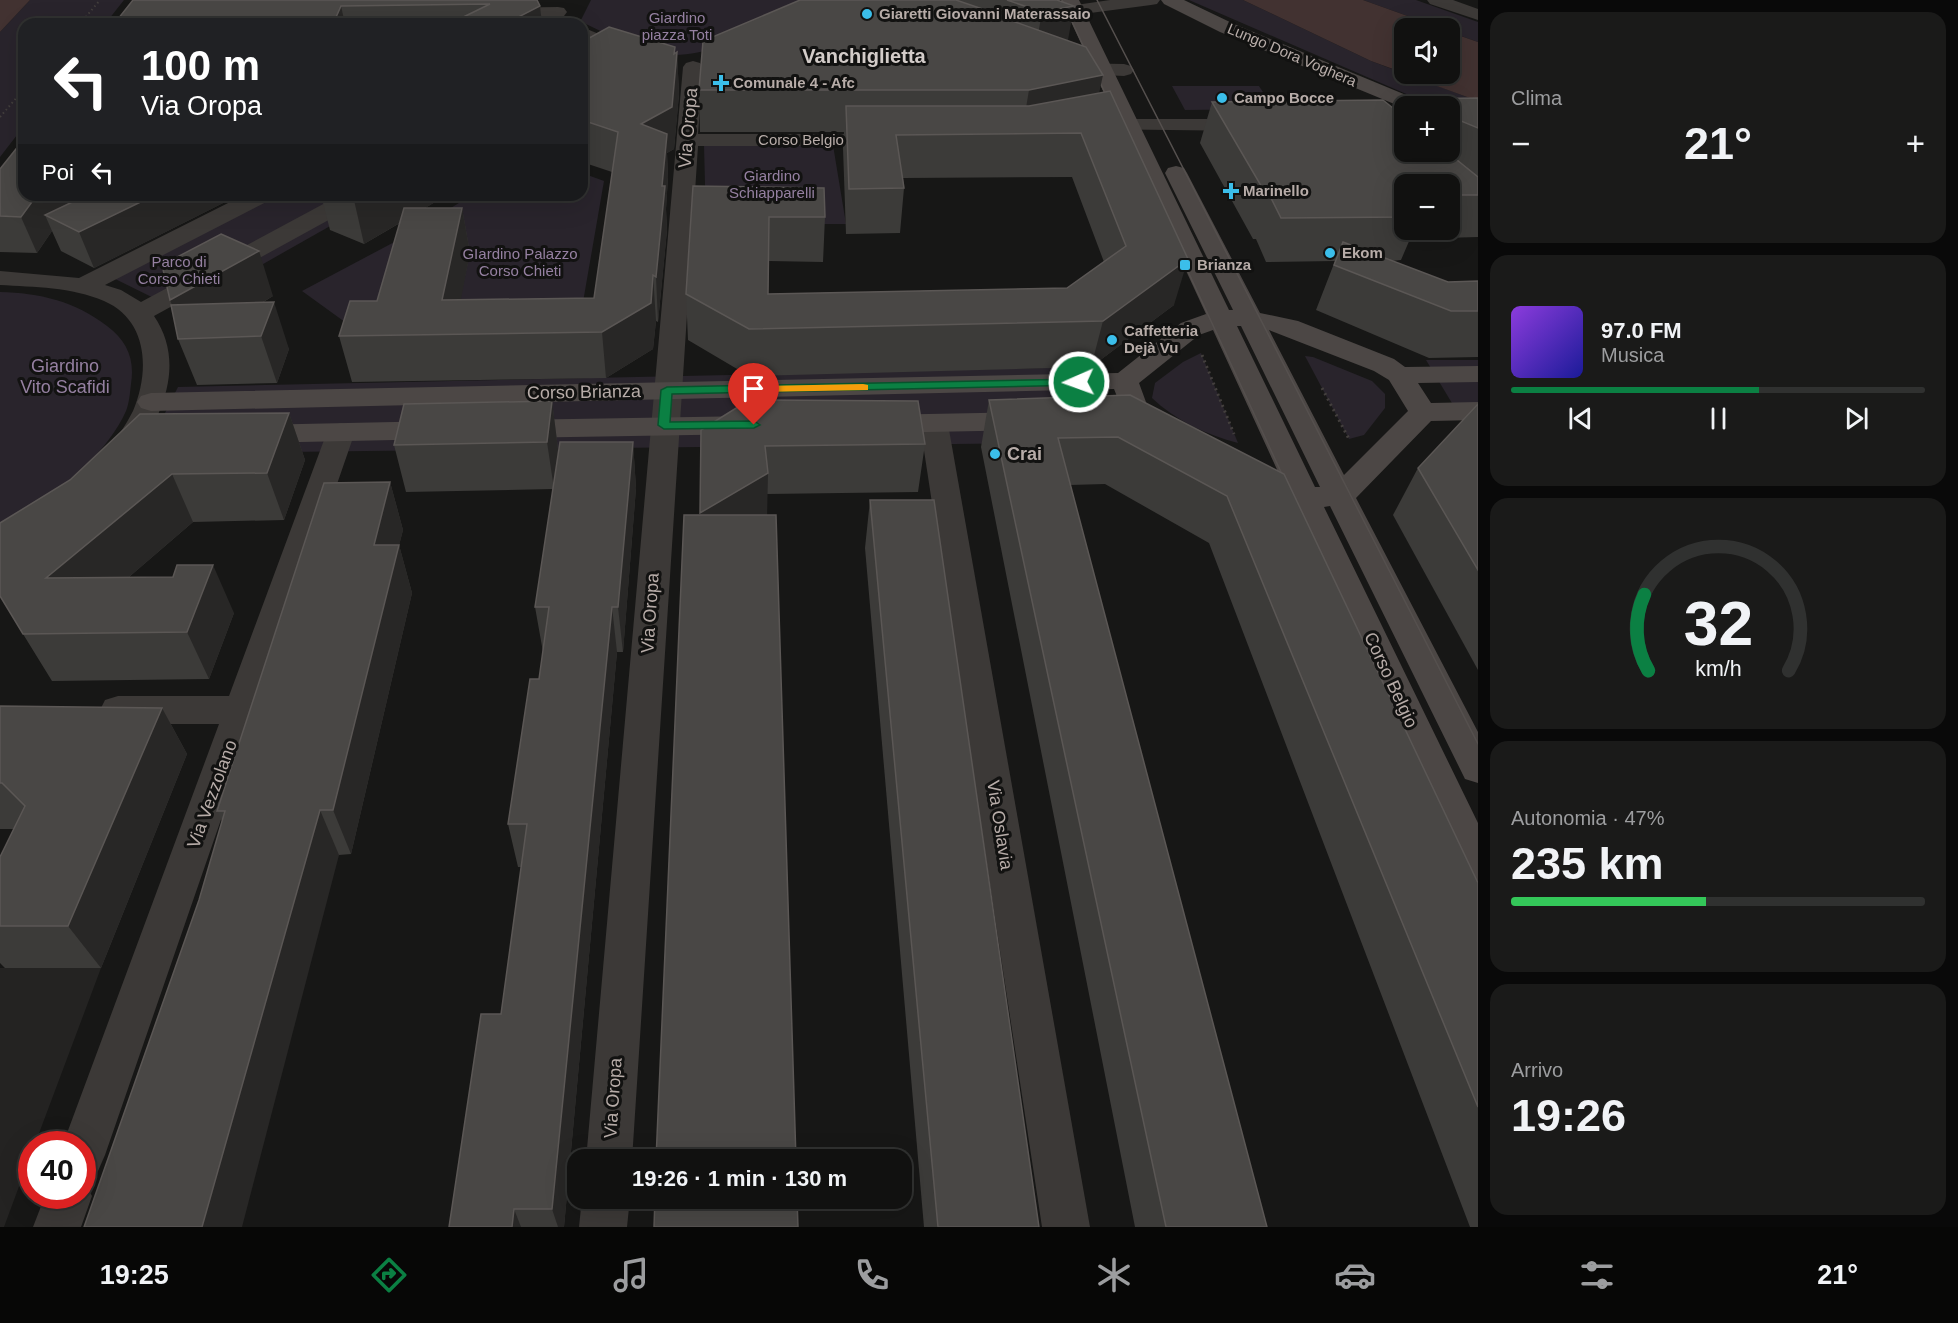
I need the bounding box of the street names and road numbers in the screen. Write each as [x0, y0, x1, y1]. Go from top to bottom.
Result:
street label: Lungo Dora Voghera [1225, 20, 1360, 90]
street label: Via Oropa [675, 86, 702, 169]
street label: Corso Belgio [758, 131, 844, 148]
street label: Corso Brianza [527, 381, 642, 403]
street label: Via Oropa [637, 571, 663, 654]
street label: Corso Belgio [1360, 629, 1422, 731]
street label: Via Vezzolano [183, 737, 241, 851]
street label: Via Oslavia [983, 779, 1017, 872]
street label: Via Oropa [600, 1056, 626, 1139]

